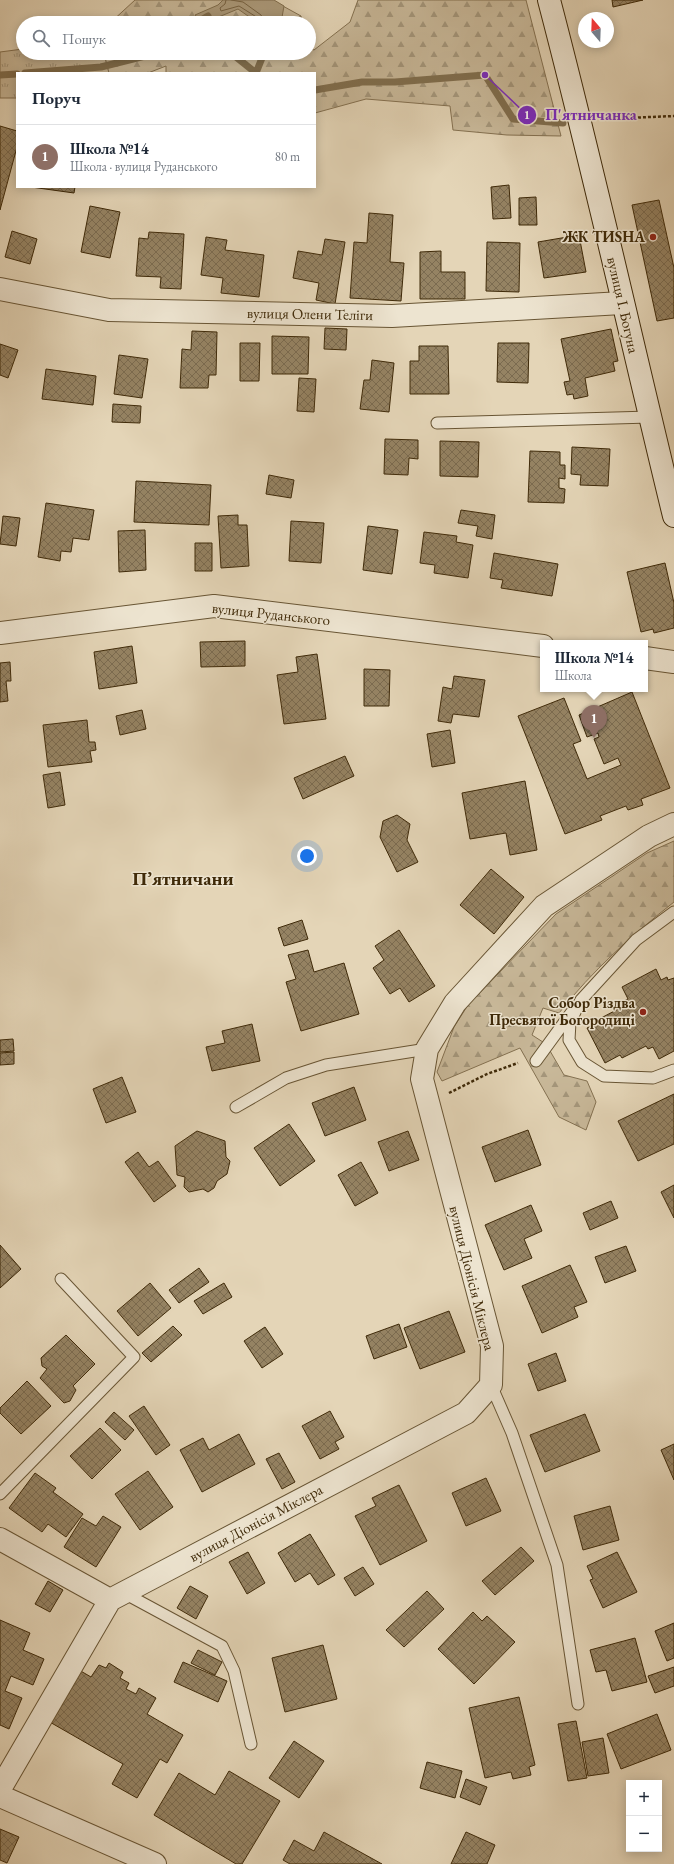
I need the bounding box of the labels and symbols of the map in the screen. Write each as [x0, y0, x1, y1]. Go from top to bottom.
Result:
north arrow [578, 12, 614, 48]
callout: П'ятничанка [517, 101, 645, 129]
text: П'ятничанка [545, 104, 638, 125]
text: 1 [524, 107, 530, 123]
place label: ЖК ТИSHA [561, 227, 645, 246]
marker: ЖК ТИSHA [648, 232, 658, 242]
street label: вулиця І. Богуна [603, 255, 644, 355]
street label: вулиця Олени Теліги [247, 303, 373, 324]
street label: вулиця Руданського [211, 598, 331, 629]
pin: 1 [581, 705, 607, 738]
your location [297, 846, 317, 866]
district label: П’ятничани [132, 866, 234, 891]
place label: Собор Різдва Пресвятої Богородиці [489, 993, 636, 1029]
marker: Собор Різдва Пресвятої Богородиці [638, 1007, 648, 1017]
street label: вулиця Діонісія Міклера [445, 1204, 500, 1352]
street label: вулиця Діонісія Міклера [186, 1479, 326, 1566]

